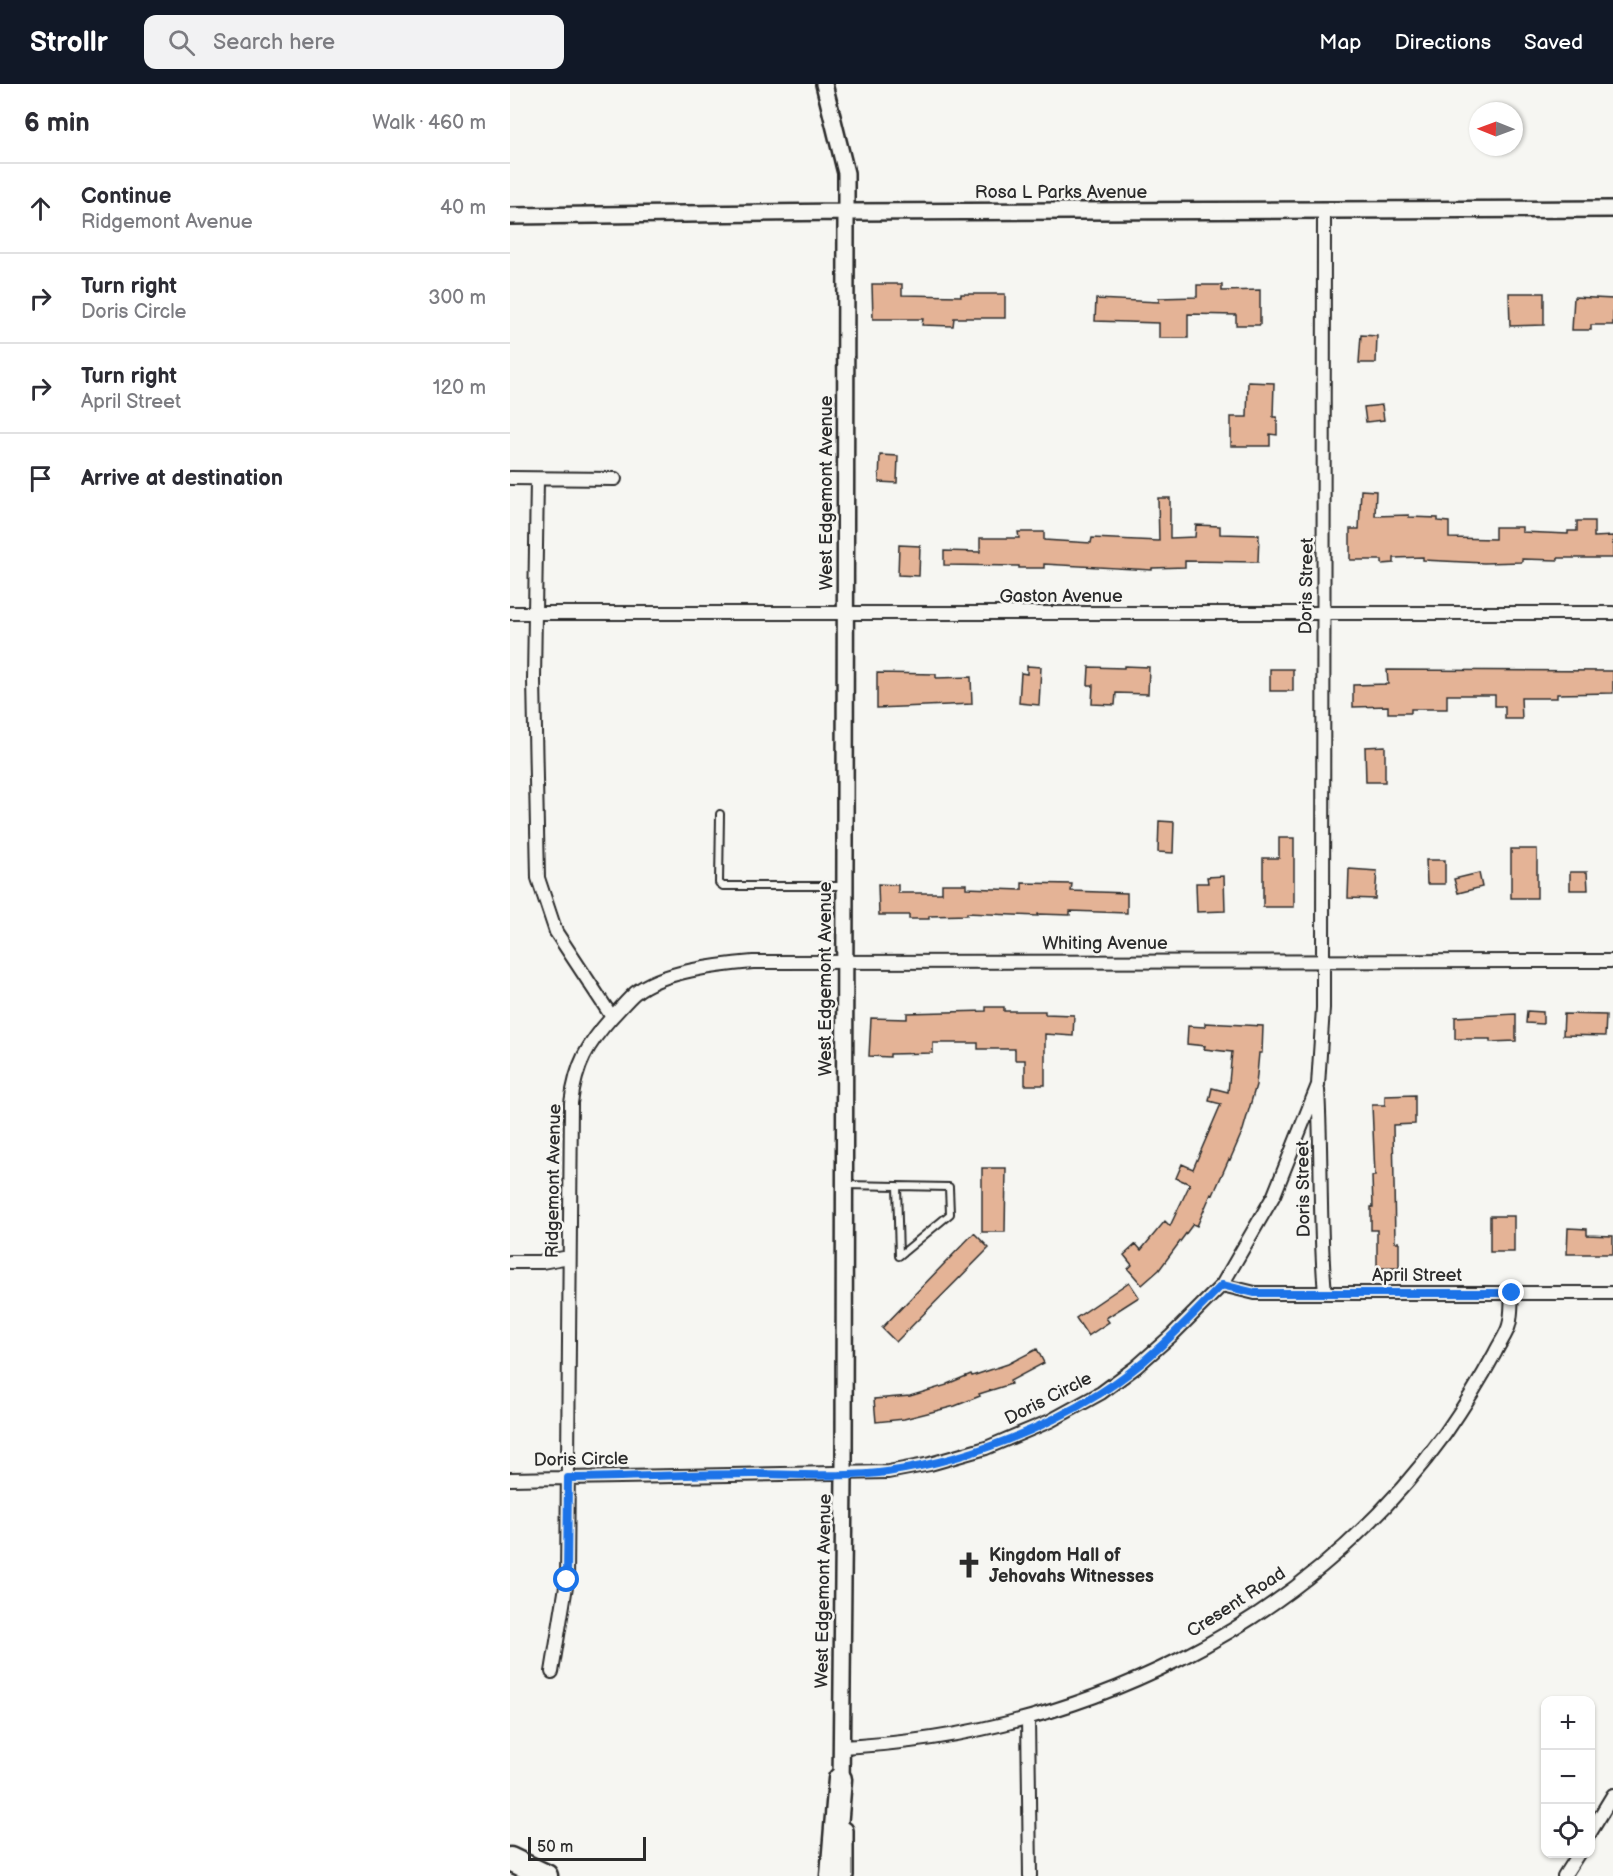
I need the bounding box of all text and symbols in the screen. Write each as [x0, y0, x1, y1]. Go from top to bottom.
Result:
search box [144, 15, 564, 69]
text: Strollr [30, 26, 108, 59]
icon: search [165, 26, 198, 59]
text: Search here [213, 29, 335, 56]
text: Map [1319, 30, 1362, 55]
text: Directions [1395, 30, 1491, 55]
text: Saved [1524, 30, 1583, 55]
north arrow [1469, 102, 1523, 156]
text: 6 min [24, 108, 90, 139]
text: Walk · 460 m [372, 111, 486, 135]
street label: Rosa L Parks Avenue [975, 182, 1148, 203]
text: Continue [81, 183, 171, 210]
icon: ahead [24, 192, 57, 225]
text: 40 m [440, 196, 486, 220]
text: Ridgemont Avenue [81, 210, 253, 234]
text: Turn right [81, 273, 177, 300]
icon: right [24, 282, 57, 315]
text: 300 m [428, 286, 486, 310]
text: Doris Circle [81, 300, 186, 324]
text: Turn right [81, 363, 177, 390]
icon: right [24, 372, 57, 405]
text: 120 m [433, 376, 486, 400]
text: April Street [81, 390, 181, 414]
street label: West Edgemont Avenue [816, 395, 837, 590]
icon: arrive [24, 462, 57, 495]
text: Arrive at destination [81, 465, 283, 492]
street label: Doris Street [1295, 537, 1318, 635]
street label: Gaston Avenue [999, 586, 1123, 607]
street label: West Edgemont Avenue [815, 881, 836, 1076]
street label: Whiting Avenue [1042, 933, 1168, 954]
street label: Ridgemont Avenue [542, 1103, 565, 1258]
street label: Doris Street [1292, 1140, 1315, 1237]
street label: April Street [1372, 1265, 1463, 1286]
route end [1498, 1279, 1524, 1305]
street label: Doris Circle [1001, 1367, 1096, 1429]
street label: Doris Circle [533, 1448, 629, 1471]
street label: West Edgemont Avenue [811, 1493, 836, 1689]
place label: Kingdom Hall of Jehovahs Witnesses [989, 1545, 1154, 1587]
church icon: Kingdom Hall of Jehovahs Witnesses [954, 1550, 984, 1580]
street label: Cresent Road [1183, 1563, 1289, 1642]
route start [553, 1566, 579, 1592]
map controls [1541, 1696, 1595, 1858]
button: + [1541, 1696, 1595, 1750]
button: − [1541, 1750, 1595, 1804]
button: locate [1541, 1804, 1595, 1858]
scale bar [528, 1834, 646, 1862]
text: 50 m [537, 1838, 573, 1857]

